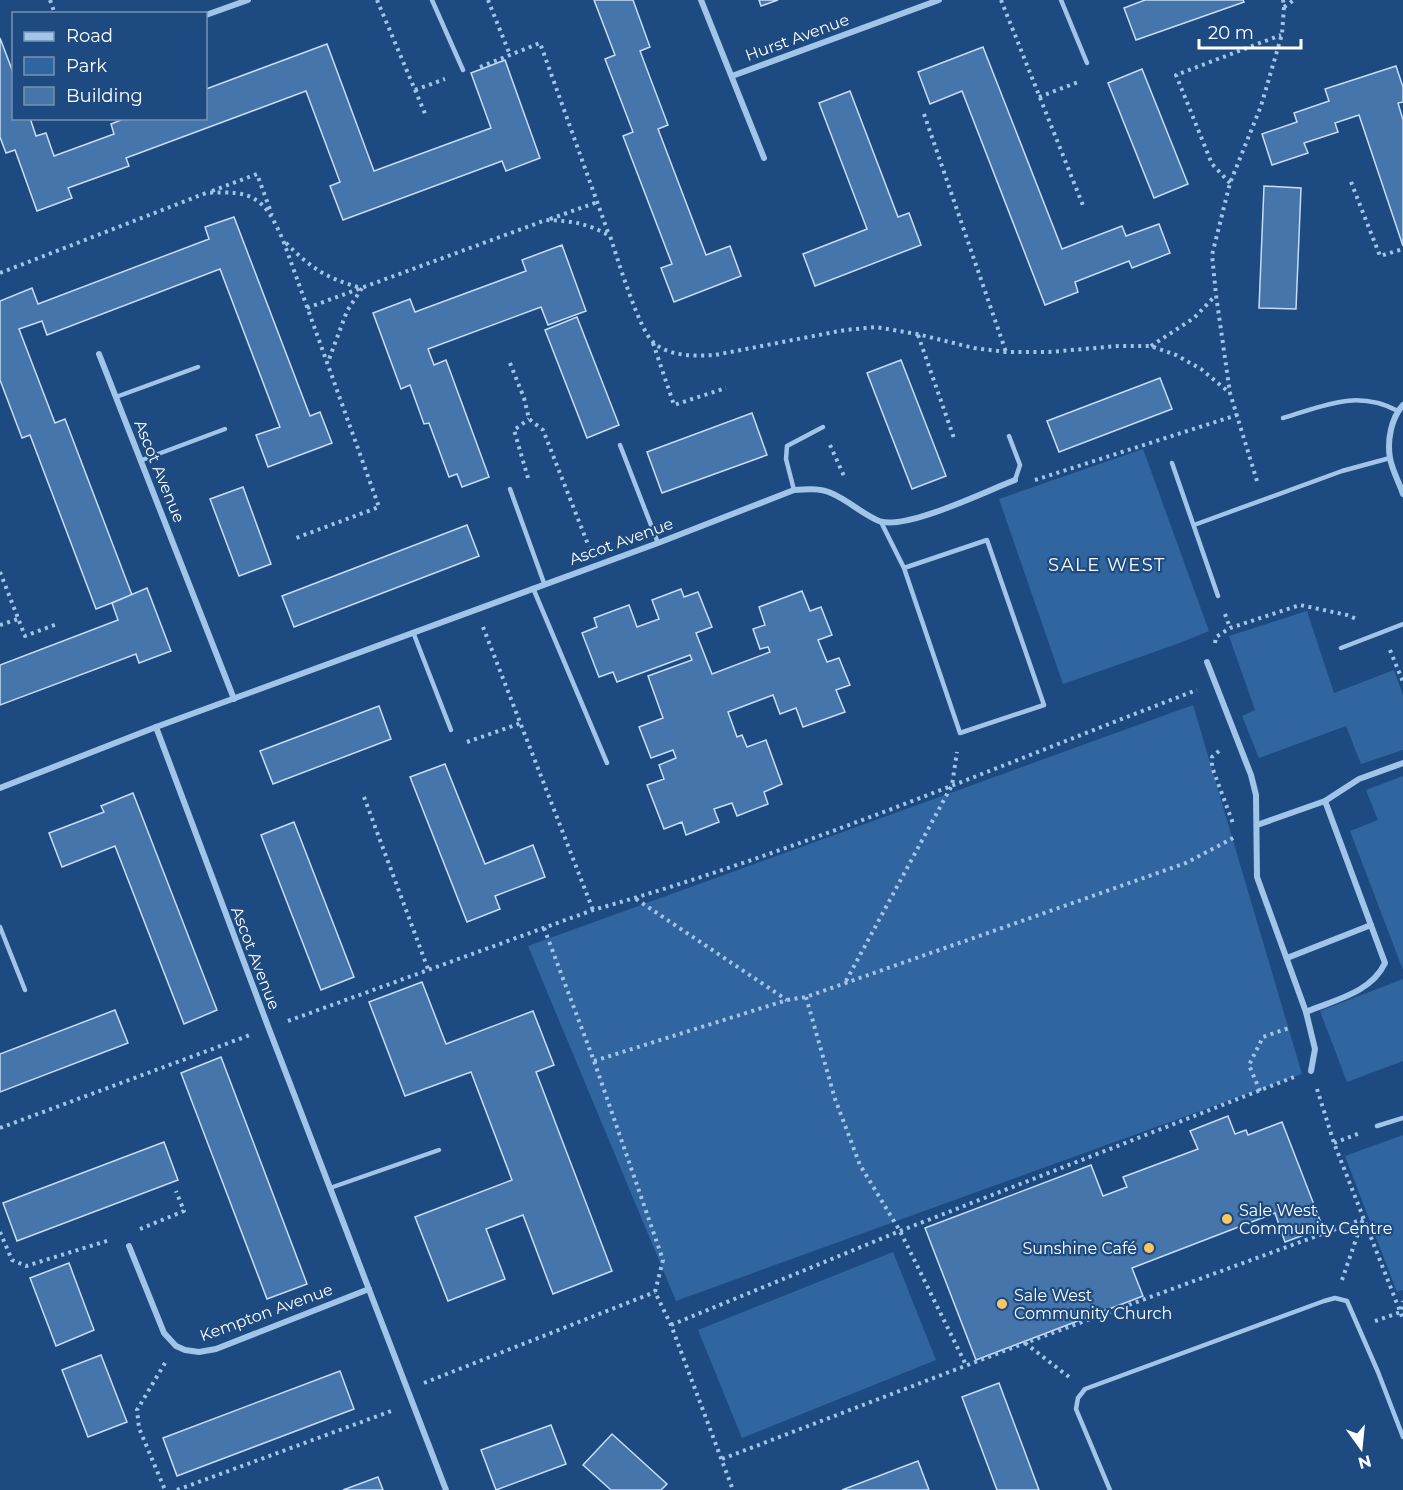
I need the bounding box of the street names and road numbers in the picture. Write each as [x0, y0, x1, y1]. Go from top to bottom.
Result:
street label: Hurst Avenue [743, 10, 852, 65]
street label: Ascot Avenue [130, 417, 189, 525]
street label: Ascot Avenue [567, 514, 676, 569]
street label: Ascot Avenue [227, 904, 284, 1013]
street label: Kempton Avenue [197, 1280, 335, 1345]

